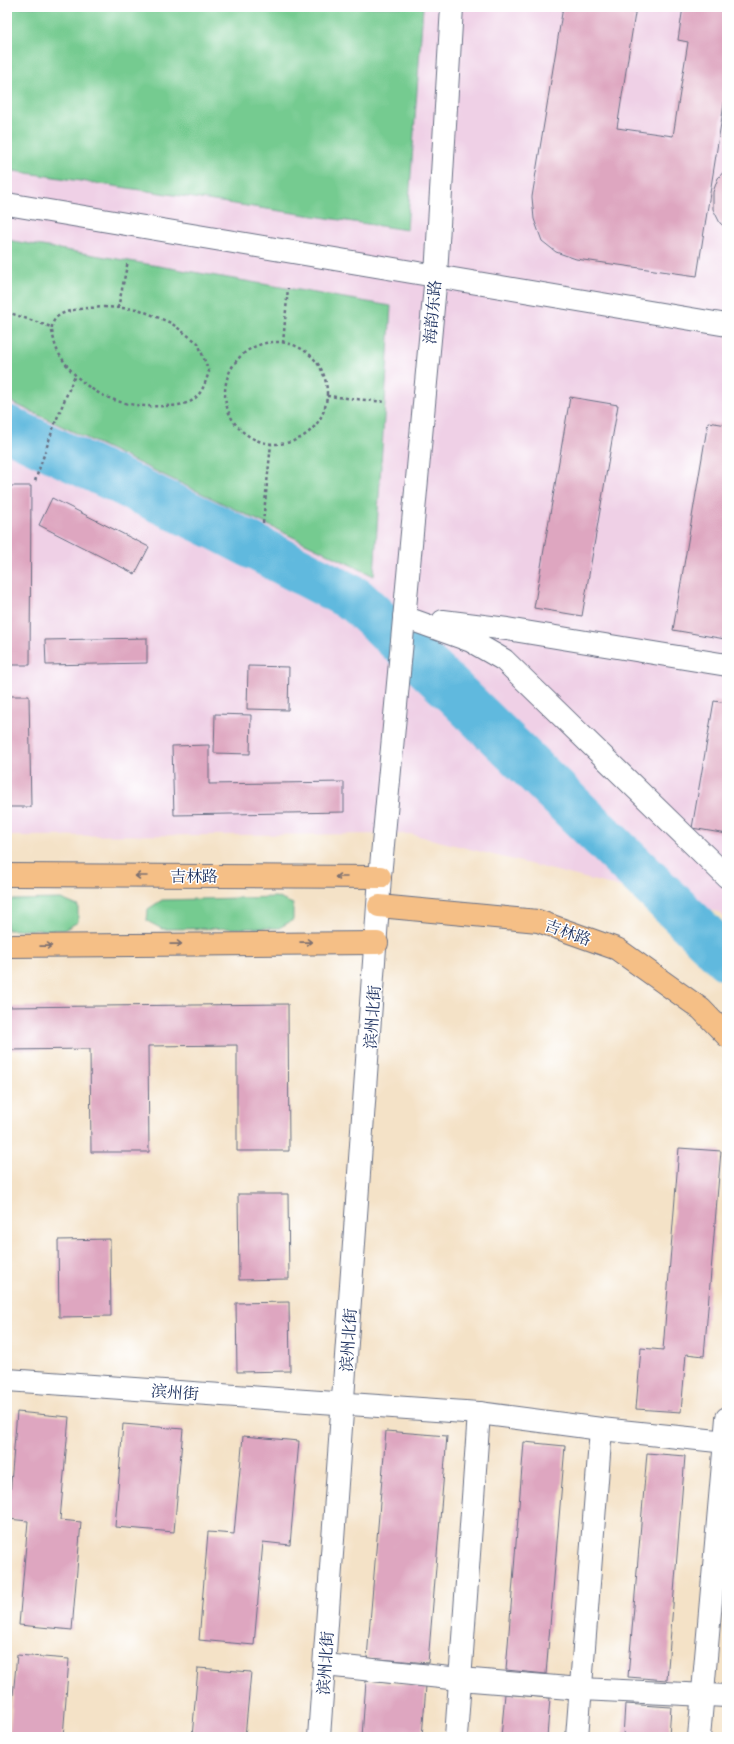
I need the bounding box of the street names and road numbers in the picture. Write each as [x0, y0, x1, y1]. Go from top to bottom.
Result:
street label: 海韵东路 [419, 279, 446, 345]
street label: 吉林路 [170, 866, 218, 887]
street label: 吉林路 [542, 914, 594, 951]
street label: 滨州北街 [360, 984, 385, 1050]
street label: 滨州北街 [336, 1307, 361, 1373]
street label: 滨州街 [150, 1380, 200, 1405]
street label: 滨州北街 [313, 1630, 338, 1696]

